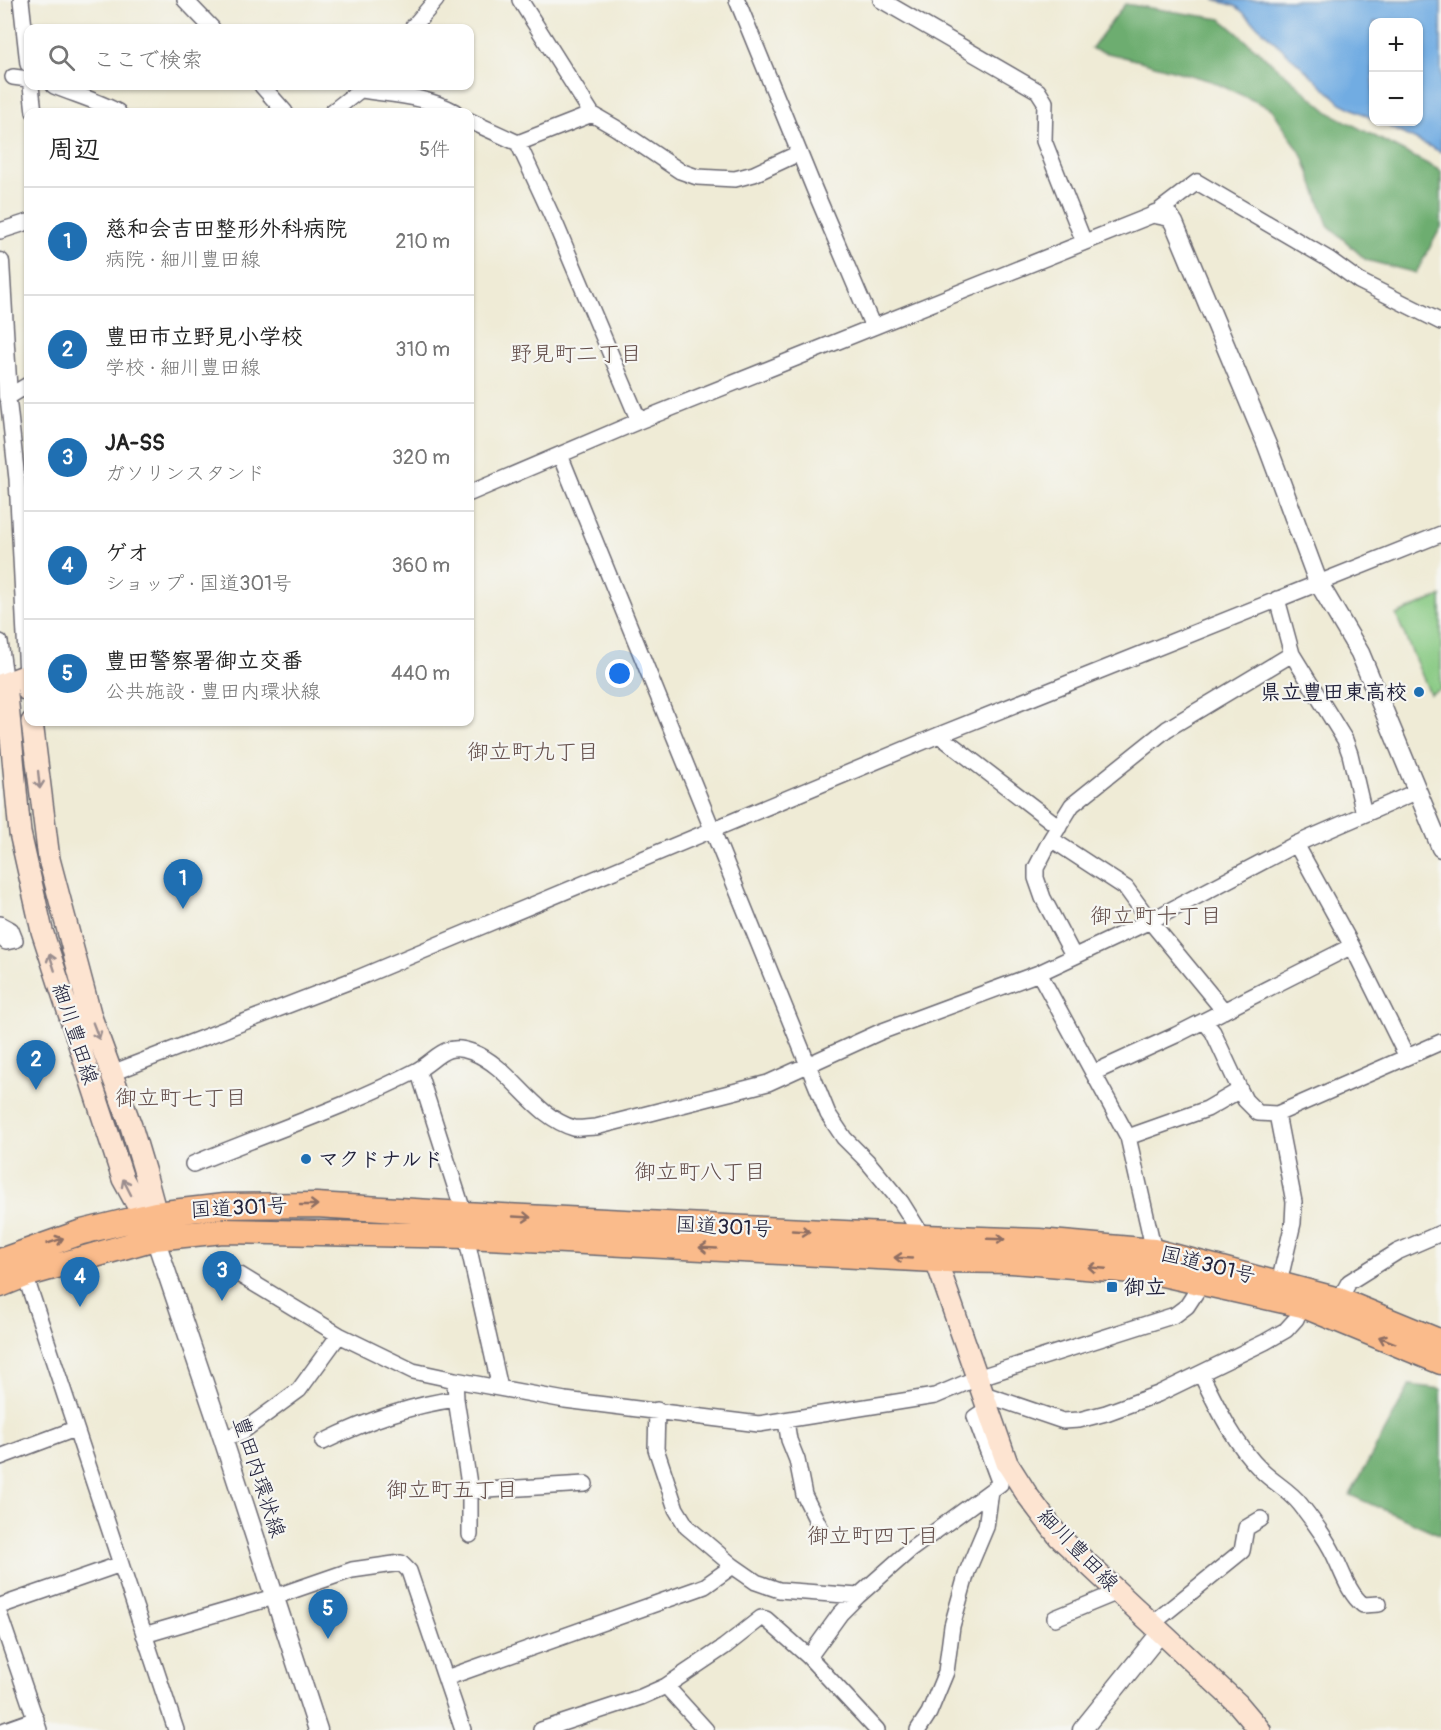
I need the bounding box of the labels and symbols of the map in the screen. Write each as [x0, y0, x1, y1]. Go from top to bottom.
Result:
district label: 野見町二丁目 [510, 340, 642, 368]
your location [605, 659, 634, 688]
place label: 県立豊田東高校 [1260, 679, 1407, 706]
marker: 県立豊田東高校 [1412, 685, 1426, 699]
district label: 御立町九丁目 [467, 738, 599, 766]
one-way arrow [34, 769, 45, 789]
pin: 1 [164, 860, 202, 909]
district label: 御立町十丁目 [1090, 902, 1222, 930]
one-way arrow [46, 953, 57, 972]
street label: 細川豊田線 [46, 980, 104, 1088]
one-way arrow [91, 1021, 102, 1039]
pin: 2 [16, 1040, 56, 1090]
district label: 御立町七丁目 [115, 1084, 247, 1112]
place label: マクドナルド [318, 1146, 443, 1173]
marker: マクドナルド [299, 1152, 313, 1166]
district label: 御立町八丁目 [634, 1158, 766, 1186]
one-way arrow [121, 1178, 133, 1196]
street label: 国道301号 [190, 1192, 288, 1224]
one-way arrow [299, 1199, 319, 1211]
street label: 国道301号 [675, 1211, 773, 1243]
one-way arrow [512, 1212, 532, 1223]
one-way arrow [790, 1225, 810, 1236]
one-way arrow [985, 1234, 1005, 1245]
one-way arrow [45, 1235, 64, 1246]
street label: 国道301号 [1158, 1240, 1258, 1290]
one-way arrow [699, 1243, 719, 1254]
pin: 3 [202, 1252, 242, 1301]
one-way arrow [893, 1253, 913, 1264]
pin: 4 [60, 1258, 100, 1307]
one-way arrow [1088, 1263, 1108, 1274]
place label: 御立 [1124, 1274, 1166, 1301]
marker: 御立 [1105, 1280, 1119, 1294]
one-way arrow [1378, 1334, 1397, 1345]
street label: 豊田内環状線 [227, 1413, 291, 1541]
district label: 御立町五丁目 [386, 1476, 518, 1504]
street label: 細川豊田線 [1032, 1503, 1124, 1597]
district label: 御立町四丁目 [807, 1522, 939, 1550]
pin: 5 [308, 1590, 348, 1639]

